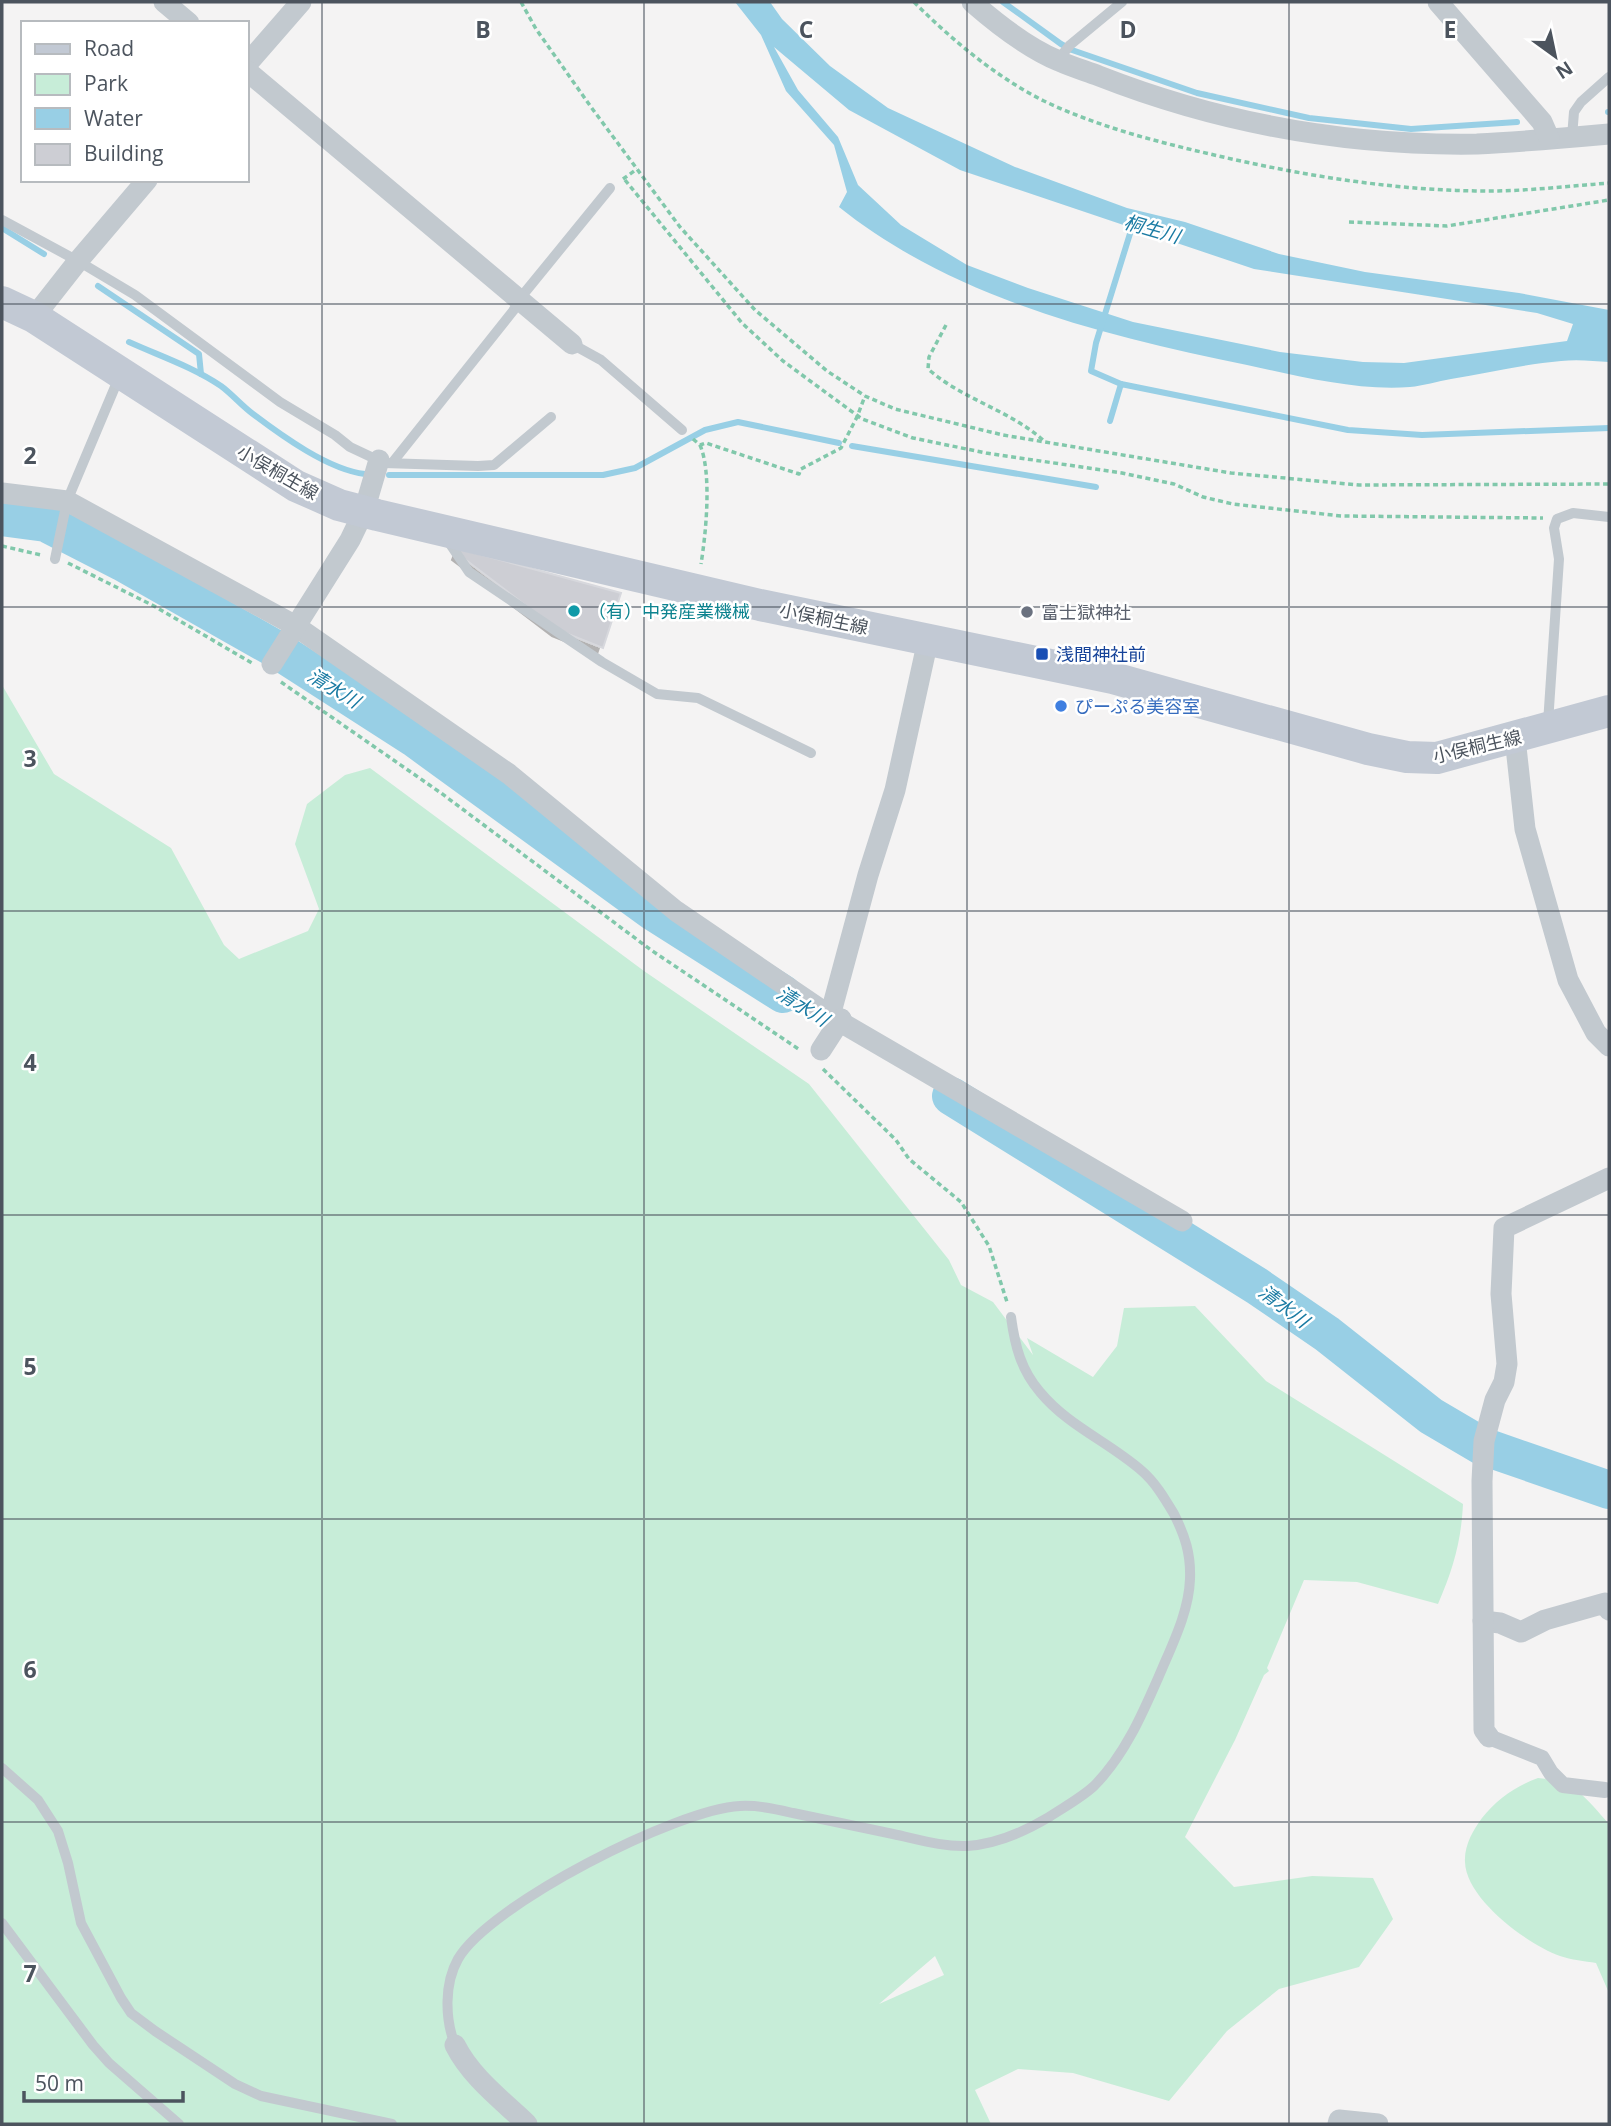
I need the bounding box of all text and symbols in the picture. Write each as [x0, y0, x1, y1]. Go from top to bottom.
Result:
text: B [475, 13, 491, 45]
text: C [799, 13, 813, 45]
text: D [1119, 13, 1137, 45]
text: E [1444, 13, 1456, 45]
legend [21, 21, 248, 182]
north arrow [1520, 21, 1590, 91]
text: Road [84, 34, 134, 62]
text: N [1551, 55, 1578, 85]
text: Park [84, 69, 128, 97]
text: Water [84, 104, 143, 132]
text: Building [84, 139, 163, 167]
water label: 桐生川 [1121, 209, 1185, 250]
text: 2 [23, 439, 37, 471]
street label: 小俣桐生線 [233, 439, 323, 505]
street label: 小俣桐生線 [777, 597, 871, 639]
place label: （有）中発産業機械 [588, 599, 750, 623]
place label: 富士獄神社 [1041, 600, 1131, 624]
marker: （有）中発産業機械 [566, 603, 582, 619]
marker: 富士獄神社 [1019, 604, 1035, 620]
place label: 浅間神社前 [1056, 642, 1146, 666]
marker: 浅間神社前 [1034, 646, 1050, 662]
water label: 清水川 [303, 662, 367, 715]
place label: ぴーぷる美容室 [1075, 694, 1200, 718]
marker: ぴーぷる美容室 [1053, 698, 1069, 714]
street label: 小俣桐生線 [1430, 724, 1524, 768]
text: 3 [23, 742, 37, 774]
water label: 清水川 [772, 980, 836, 1033]
text: 4 [23, 1046, 37, 1078]
water label: 清水川 [1253, 1278, 1316, 1335]
text: 5 [23, 1350, 37, 1382]
text: 6 [23, 1653, 37, 1685]
text: 7 [23, 1957, 37, 1989]
scale bar [24, 2060, 184, 2104]
text: 50 m [35, 2069, 84, 2097]

